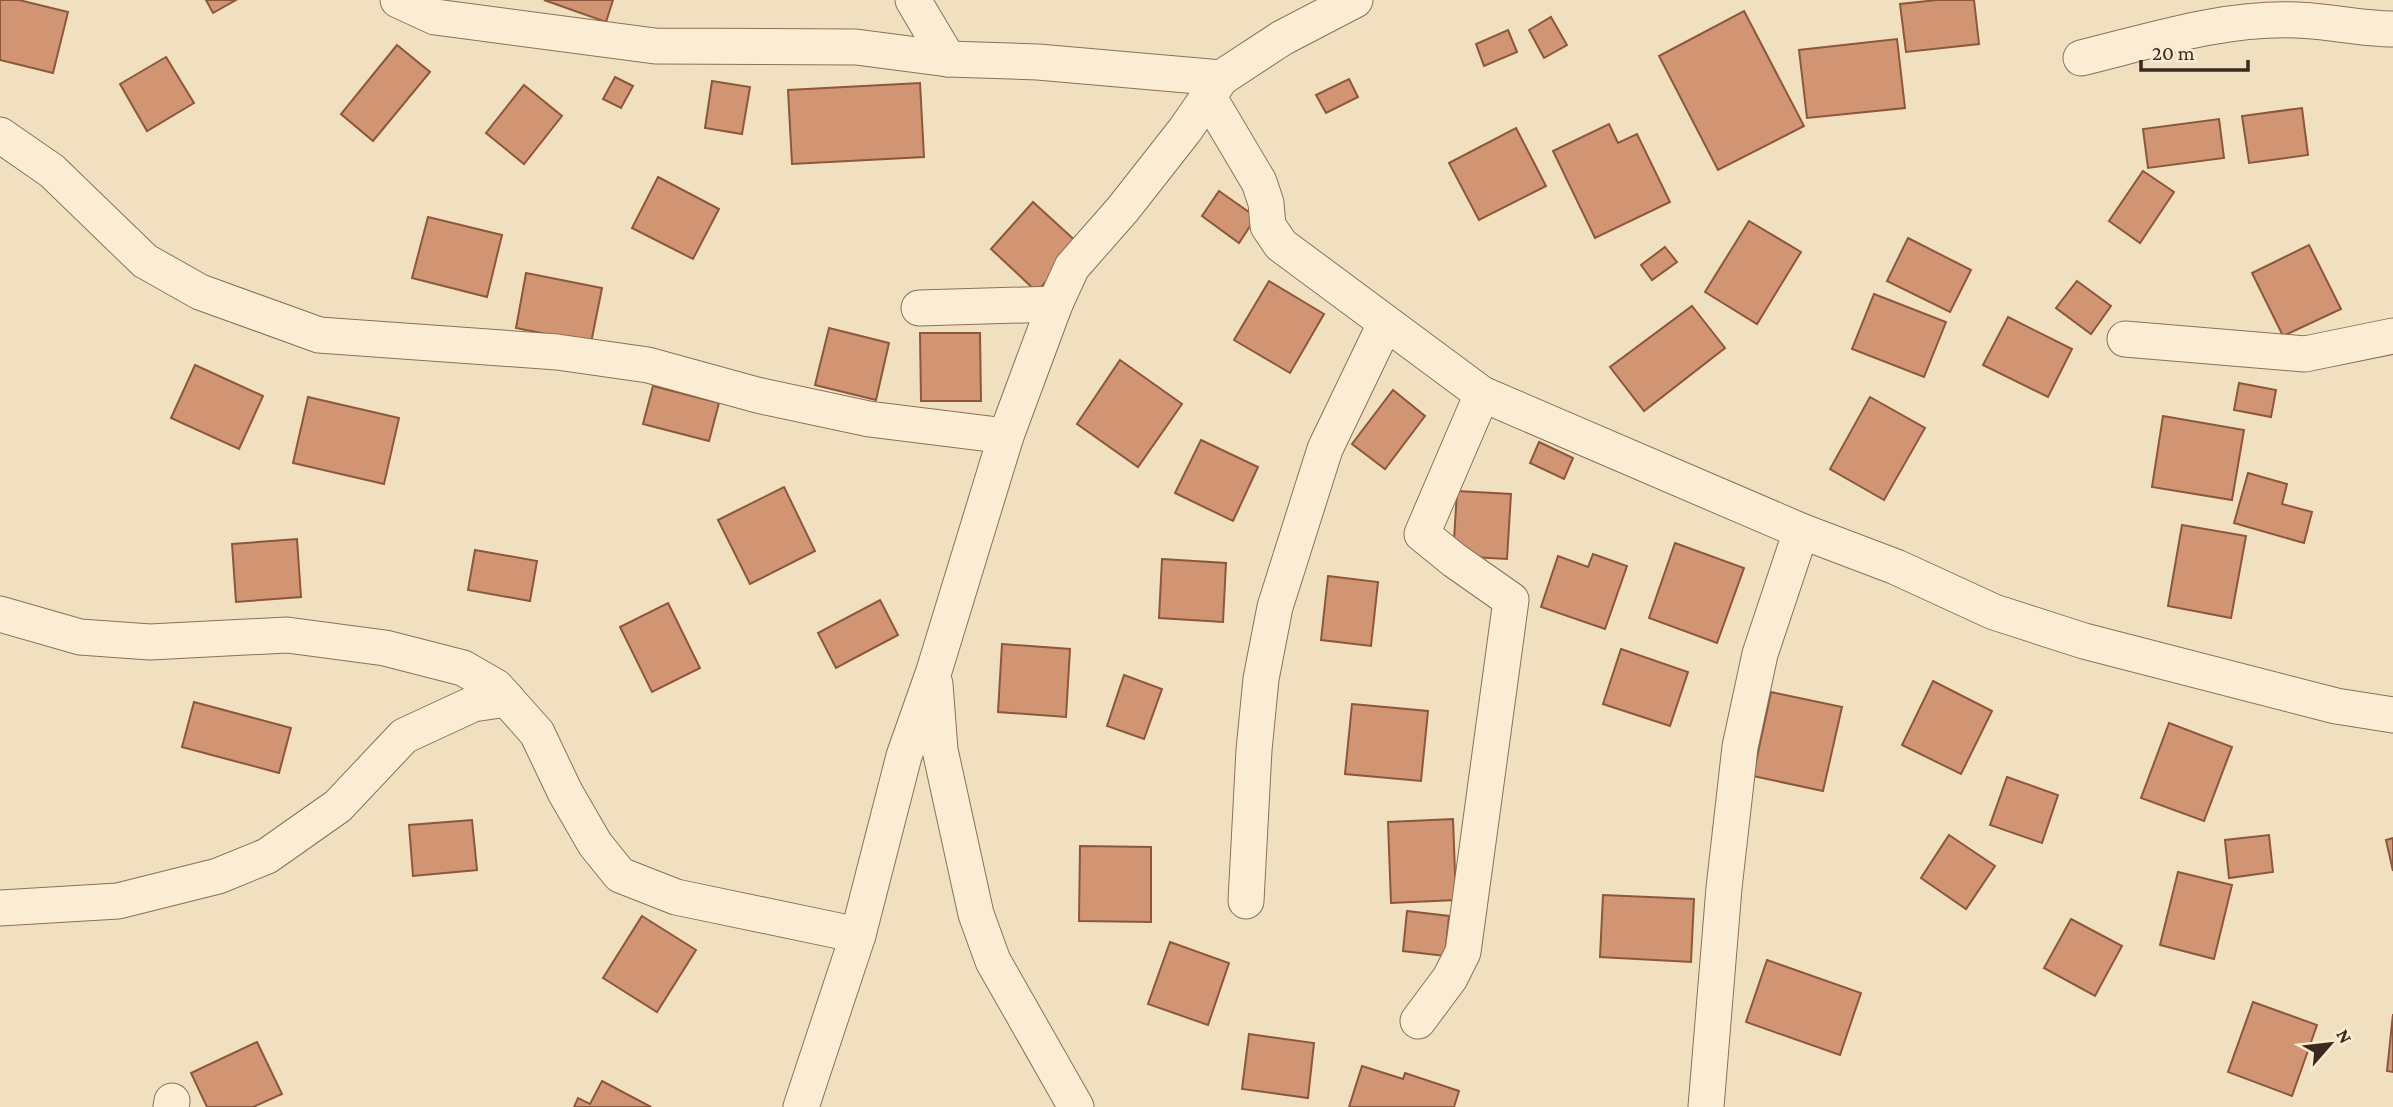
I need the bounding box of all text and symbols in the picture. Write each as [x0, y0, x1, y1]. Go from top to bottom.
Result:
scale bar [2141, 28, 2248, 72]
text: 20 m [2152, 41, 2195, 65]
north arrow [2295, 1009, 2365, 1079]
text: N [2332, 1026, 2357, 1047]

